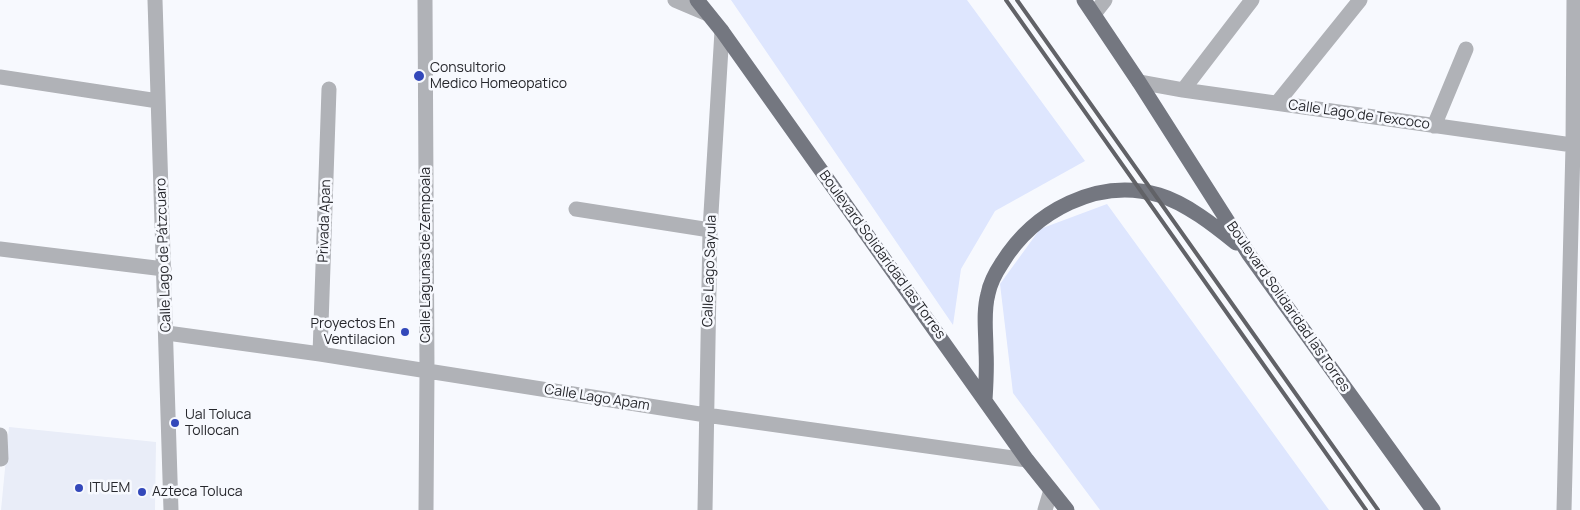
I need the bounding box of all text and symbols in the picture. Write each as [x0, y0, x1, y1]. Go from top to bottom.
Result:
place label: Consultorio Medico Homeopatico [430, 60, 567, 92]
marker: Consultorio Medico Homeopatico [412, 69, 426, 83]
street label: Calle Lago de Texcoco [1287, 97, 1431, 133]
street label: Calle Lagunas de Zempoala [418, 167, 434, 343]
street label: Boulevard Solidaridad las Torres [815, 168, 949, 342]
street label: Calle Lago de Pátzcuaro [153, 178, 175, 332]
street label: Privada Apan [315, 179, 335, 263]
street label: Calle Lago Sayula [700, 215, 720, 327]
street label: Boulevard Solidaridad las Torres [1223, 219, 1353, 395]
place label: Proyectos En Ventilacion [311, 316, 395, 348]
marker: Proyectos En Ventilacion [399, 326, 411, 338]
street label: Calle Lago Apam [543, 381, 651, 415]
place label: Ual Toluca Tollocan [185, 407, 251, 440]
marker: Ual Toluca Tollocan [169, 417, 181, 429]
place label: ITUEM [89, 480, 130, 496]
marker: ITUEM [73, 482, 85, 494]
place label: Azteca Toluca [152, 484, 243, 500]
marker: Azteca Toluca [136, 486, 148, 498]

